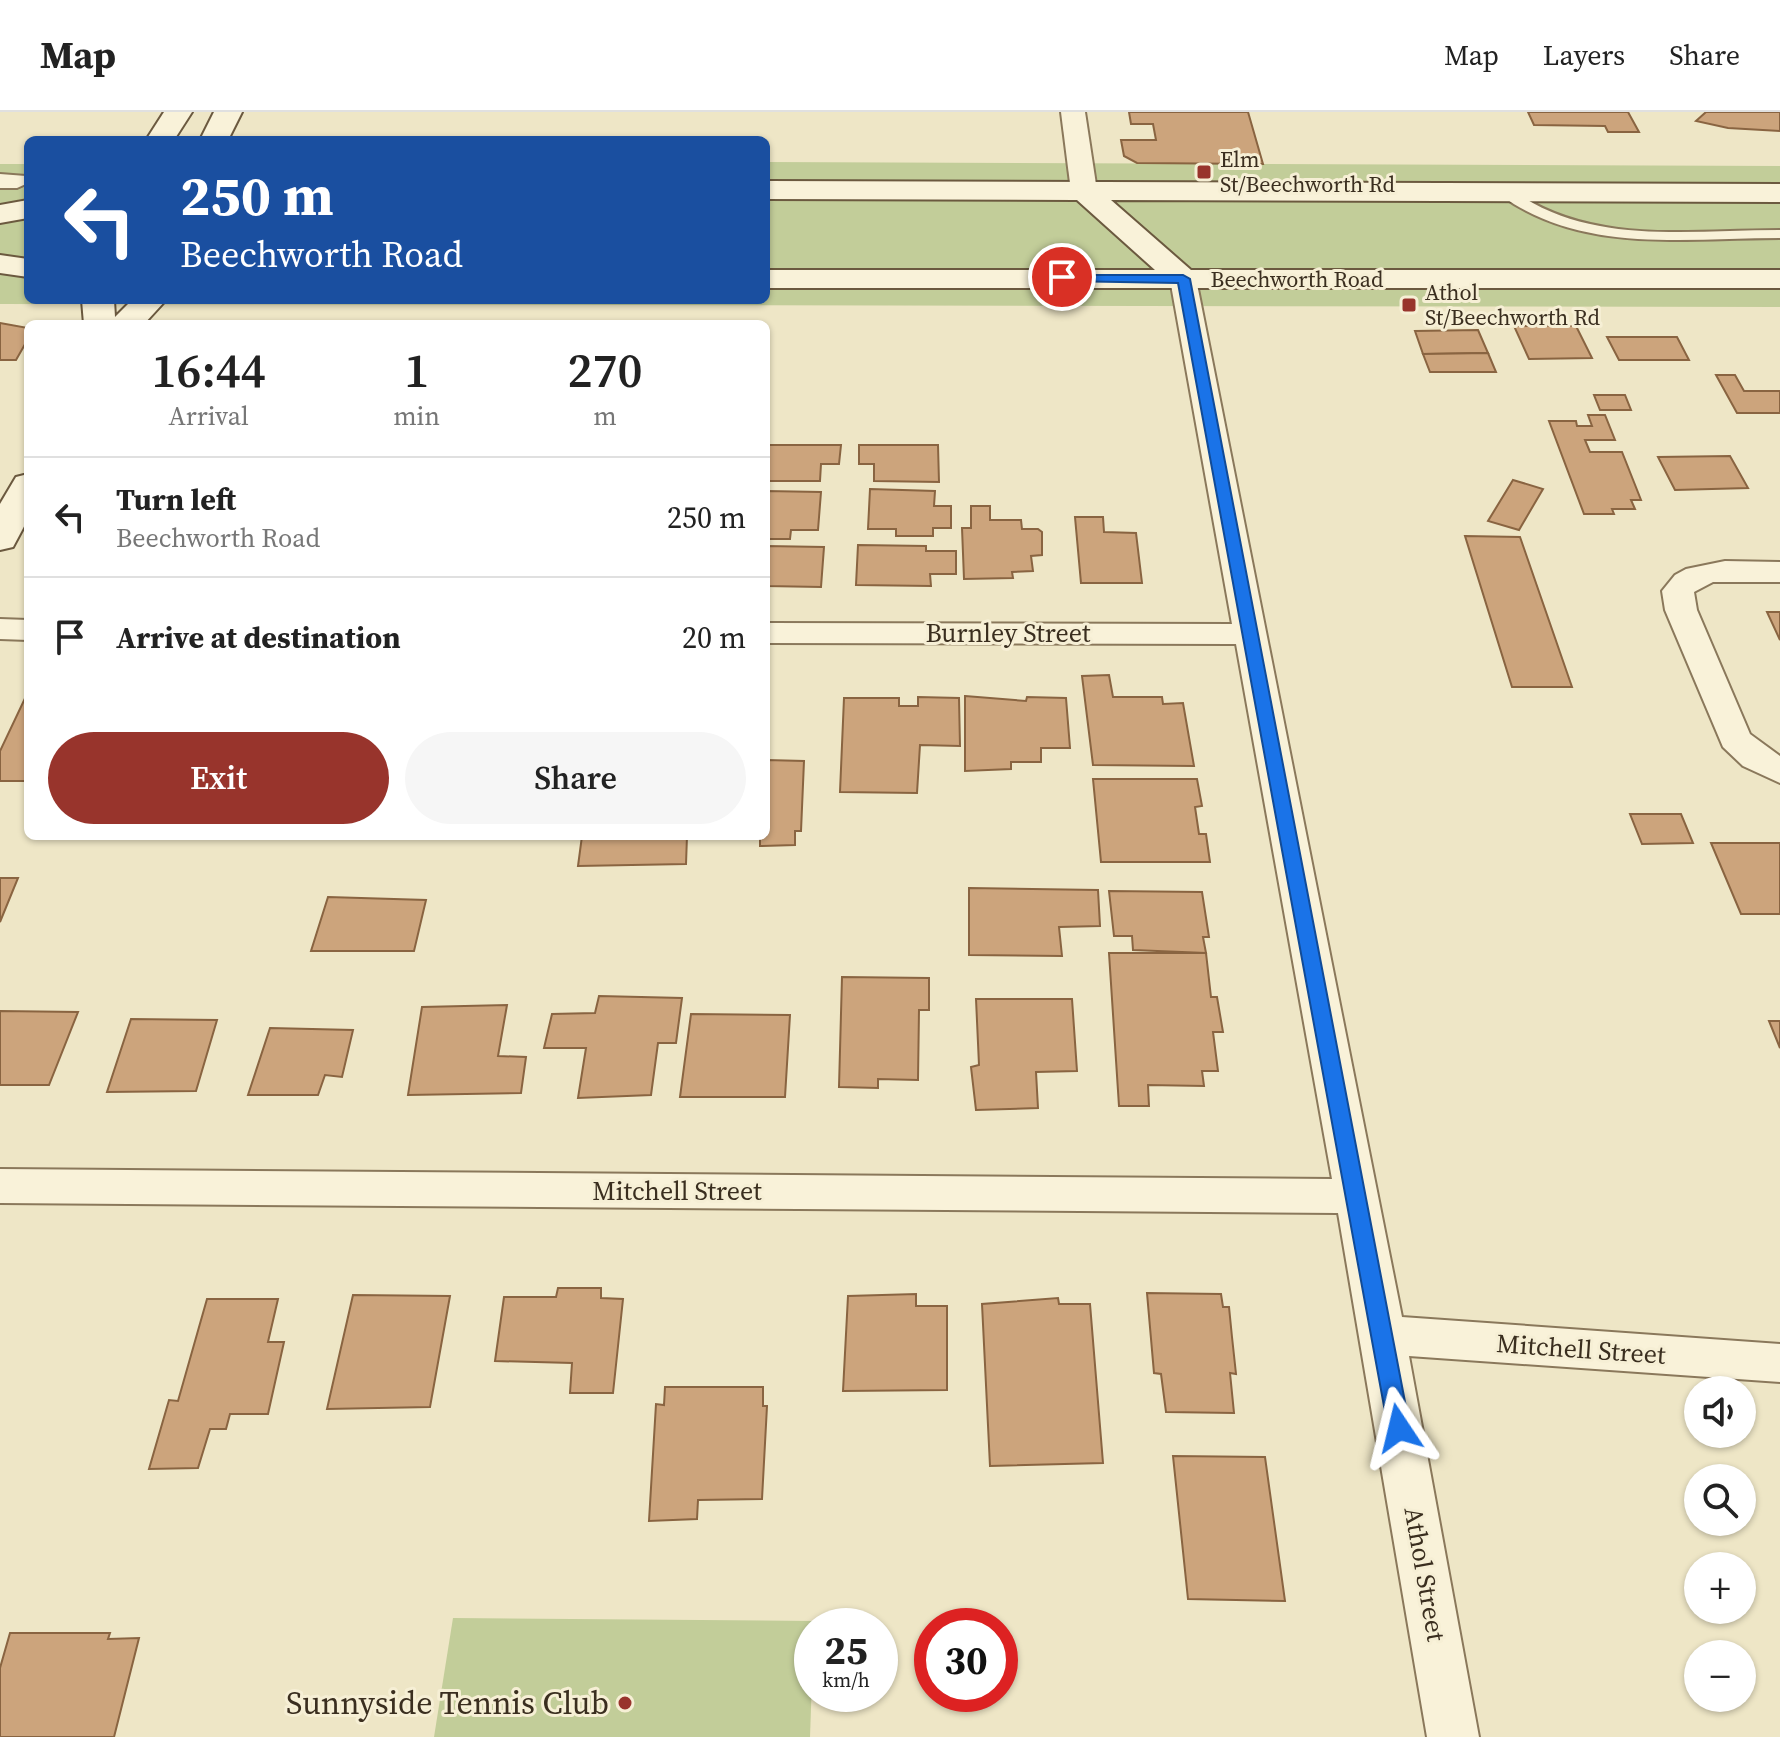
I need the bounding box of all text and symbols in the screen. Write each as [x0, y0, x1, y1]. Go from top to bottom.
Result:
text: Map [40, 29, 116, 81]
text: Map [1444, 36, 1499, 74]
text: Layers [1543, 36, 1625, 74]
text: Share [1669, 36, 1740, 74]
place label: Elm St/Beechworth Rd [1220, 144, 1396, 199]
text: 250 m [180, 157, 334, 234]
marker: Elm St/Beechworth Rd [1195, 163, 1213, 181]
icon: left [48, 168, 152, 272]
text: Beechworth Road [180, 230, 463, 279]
pin [1028, 243, 1096, 311]
icon: arrive [1040, 255, 1084, 299]
street label: Beechworth Road [1211, 264, 1384, 294]
place label: Athol St/Beechworth Rd [1425, 277, 1601, 332]
marker: Athol St/Beechworth Rd [1400, 296, 1418, 314]
text: 16:44 [151, 337, 266, 403]
text: 1 [404, 337, 429, 403]
text: 270 [568, 337, 642, 403]
text: Arrival [168, 398, 249, 434]
text: min [393, 398, 440, 434]
text: m [593, 398, 617, 434]
text: Turn left [116, 479, 236, 520]
icon: left [48, 495, 92, 539]
text: 250 m [667, 497, 746, 538]
text: Beechworth Road [116, 520, 320, 556]
icon: arrive [48, 615, 92, 659]
street label: Burnley Street [925, 615, 1091, 651]
text: Arrive at destination [116, 617, 401, 658]
text: 20 m [682, 617, 746, 658]
button: Exit [48, 732, 389, 824]
button: Share [405, 732, 746, 824]
street label: Mitchell Street [592, 1173, 762, 1209]
street label: Mitchell Street [1495, 1325, 1667, 1373]
map controls [1684, 1376, 1756, 1712]
button: sound [1684, 1376, 1756, 1448]
position arrow [1357, 1386, 1441, 1470]
button: search [1684, 1464, 1756, 1536]
street label: Athol Street [1395, 1504, 1455, 1645]
button: + [1684, 1552, 1756, 1624]
speed limit sign: 30 [914, 1608, 1018, 1712]
text: 25 [824, 1623, 868, 1677]
button: − [1684, 1640, 1756, 1712]
text: km/h [822, 1666, 870, 1694]
place label: Sunnyside Tennis Club [286, 1681, 609, 1725]
marker: Sunnyside Tennis Club [616, 1694, 634, 1712]

